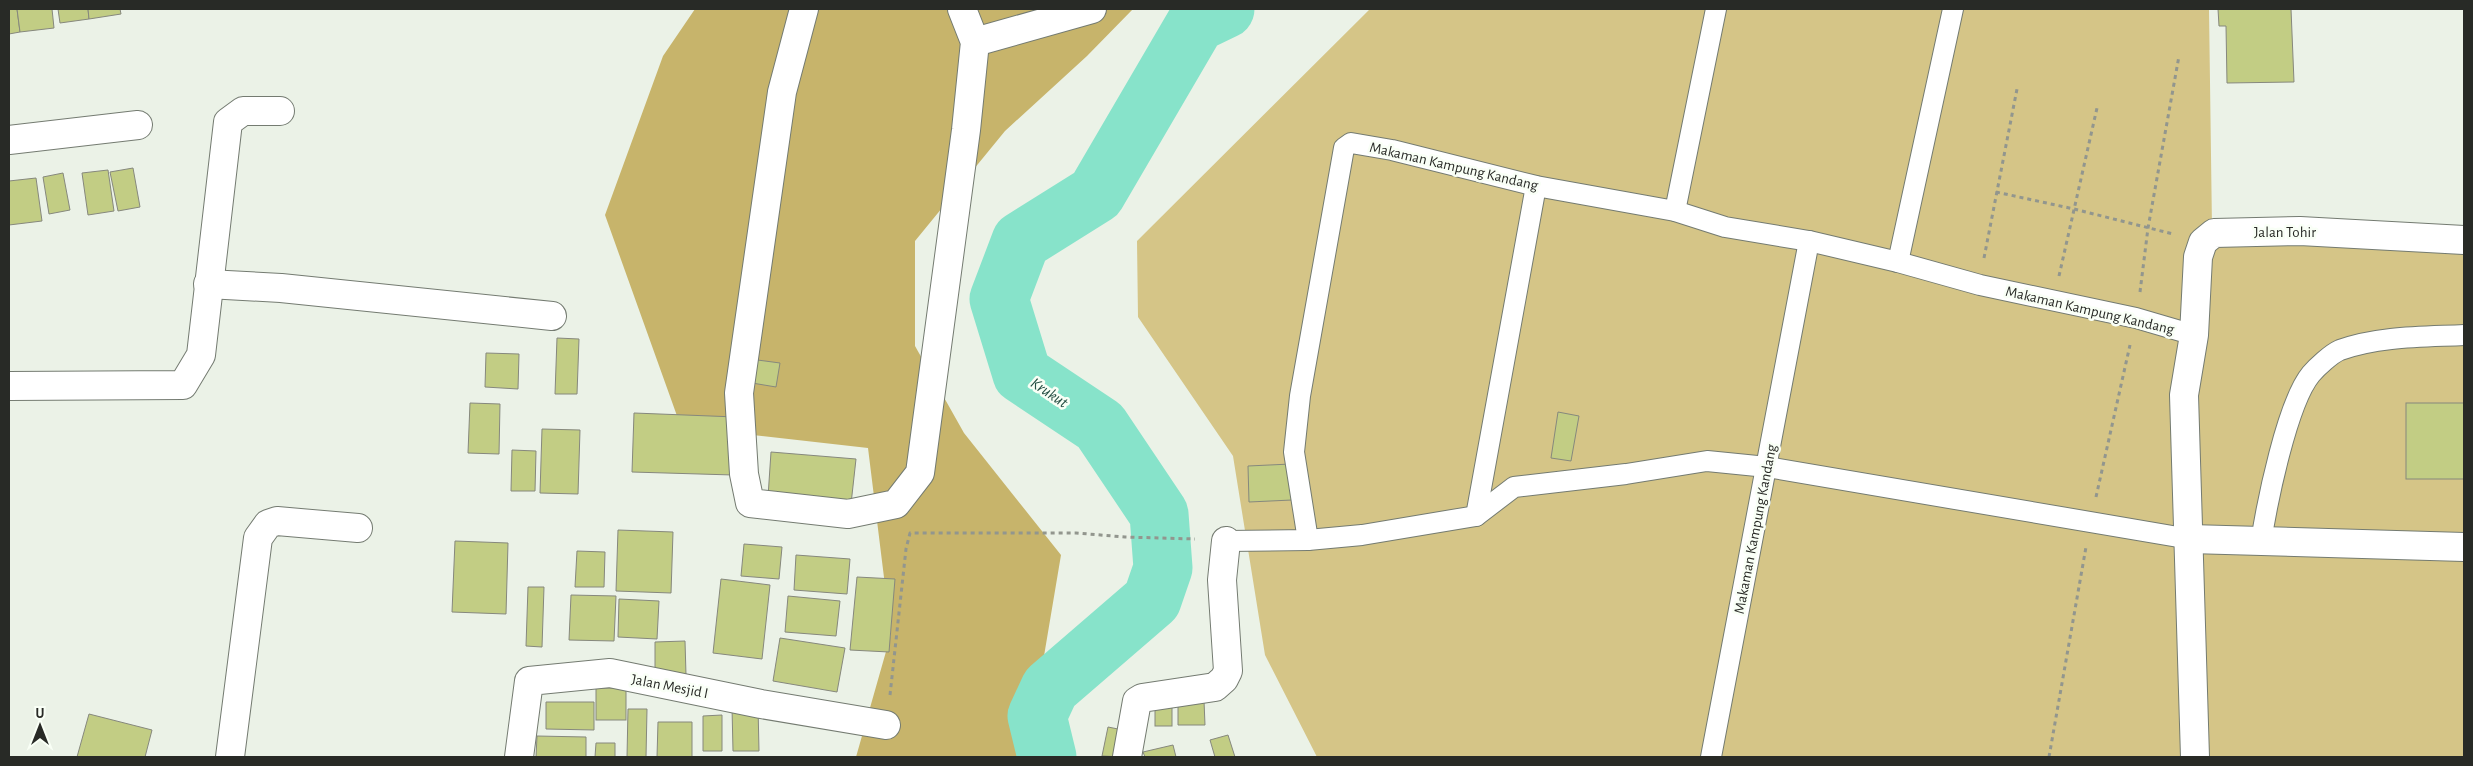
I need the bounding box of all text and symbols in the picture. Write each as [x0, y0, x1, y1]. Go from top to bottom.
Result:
street label: Makaman Kampung Kandang [1368, 140, 1540, 193]
street label: Jalan Tohir [2254, 225, 2316, 240]
street label: Makaman Kampung Kandang [2004, 284, 2176, 337]
water label: Krukut [1028, 375, 1072, 411]
street label: Makaman Kampung Kandang [1732, 442, 1779, 615]
street label: Jalan Mesjid I [630, 672, 710, 701]
north arrow [15, 701, 65, 751]
text: U [36, 707, 45, 721]

